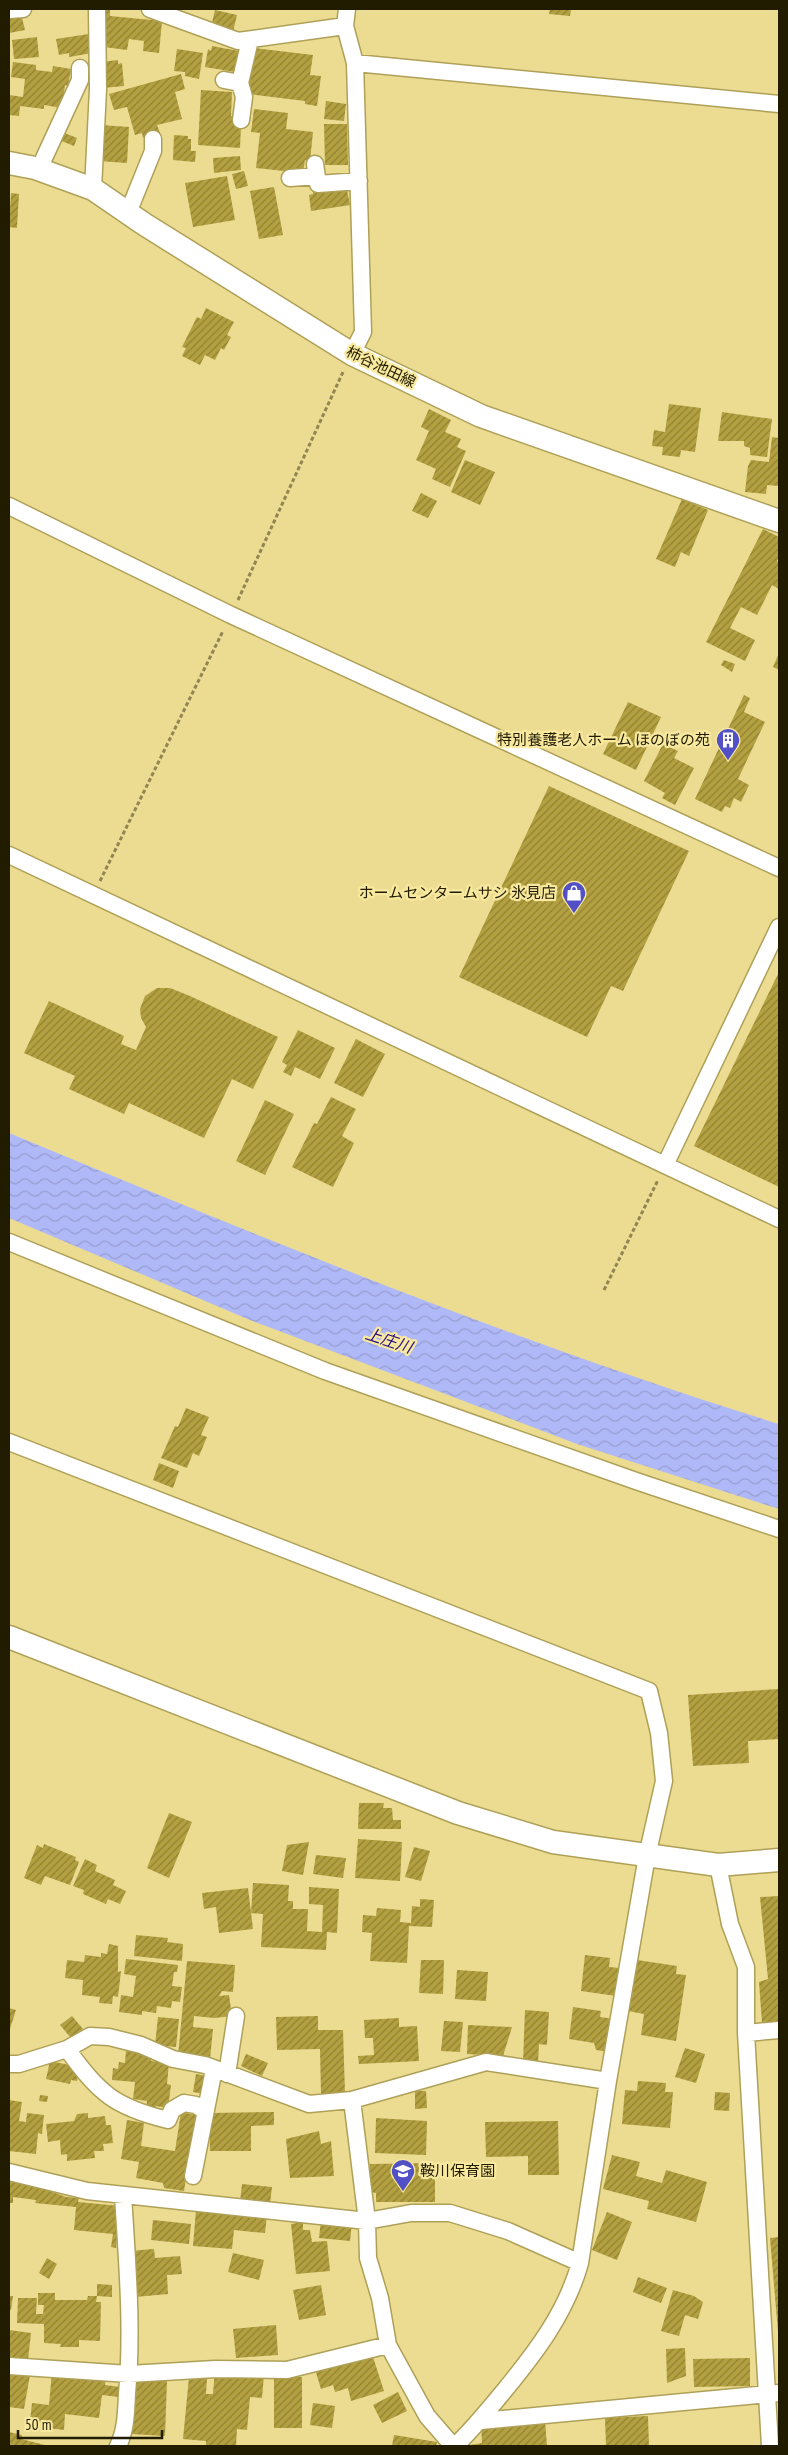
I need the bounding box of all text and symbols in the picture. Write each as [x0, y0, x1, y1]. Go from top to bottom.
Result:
street label: 柿谷池田線 [343, 342, 419, 392]
building icon: 特別養護老人ホーム ほのぼの苑 [715, 727, 741, 761]
place label: 特別養護老人ホーム ほのぼの苑 [497, 730, 710, 749]
shop icon: ホームセンタームサシ 氷見店 [561, 880, 587, 914]
place label: ホームセンタームサシ 氷見店 [359, 883, 556, 902]
water label: 上庄川 [363, 1323, 417, 1358]
school or university icon: 鞍川保育園 [390, 2158, 416, 2192]
place label: 鞍川保育園 [420, 2161, 495, 2180]
scale bar [18, 2408, 161, 2440]
text: 50 m [25, 2415, 51, 2434]

